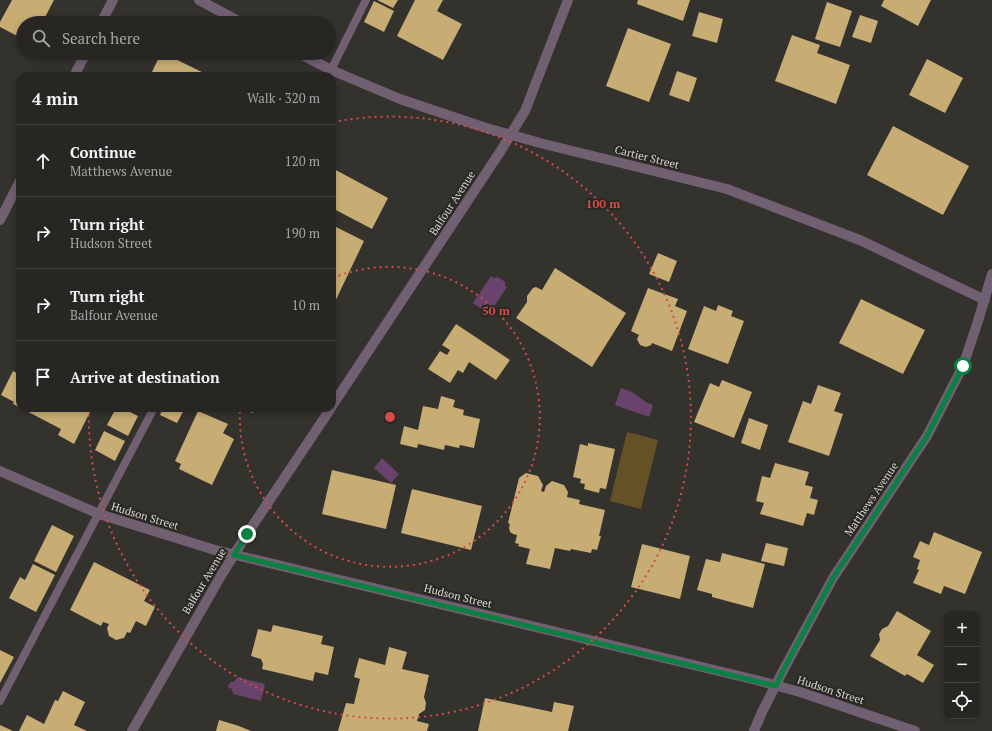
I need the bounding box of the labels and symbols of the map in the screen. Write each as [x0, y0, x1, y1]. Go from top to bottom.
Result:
street label: Cartier Street [613, 142, 681, 172]
street label: Balfour Avenue [426, 168, 478, 238]
text: 100 m [586, 196, 620, 211]
text: 50 m [482, 303, 510, 318]
route start [954, 357, 972, 375]
centre of rings [383, 410, 397, 424]
street label: Matthews Avenue [841, 459, 901, 539]
street label: Hudson Street [110, 499, 180, 533]
route end [238, 525, 256, 543]
street label: Balfour Avenue [179, 545, 229, 616]
street label: Hudson Street [422, 581, 494, 611]
street label: Hudson Street [796, 673, 866, 707]

